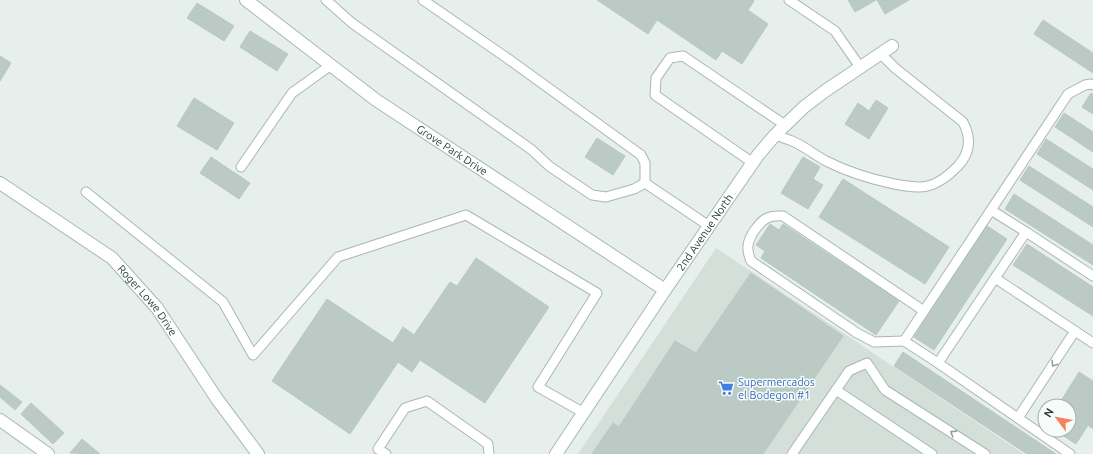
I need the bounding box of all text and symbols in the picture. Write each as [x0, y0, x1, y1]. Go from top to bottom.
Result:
street label: Grove Park Drive [414, 122, 490, 178]
street label: 2nd Avenue North [674, 192, 735, 273]
street label: Roger Lowe Drive [115, 262, 179, 338]
one-way arrow [1051, 360, 1059, 367]
place label: Supermercados el Bodegon #1 [738, 376, 815, 401]
supermarket icon: Supermercados el Bodegon #1 [717, 379, 735, 397]
north arrow [1037, 398, 1077, 438]
text: N [1041, 406, 1056, 419]
one-way arrow [950, 430, 957, 438]

